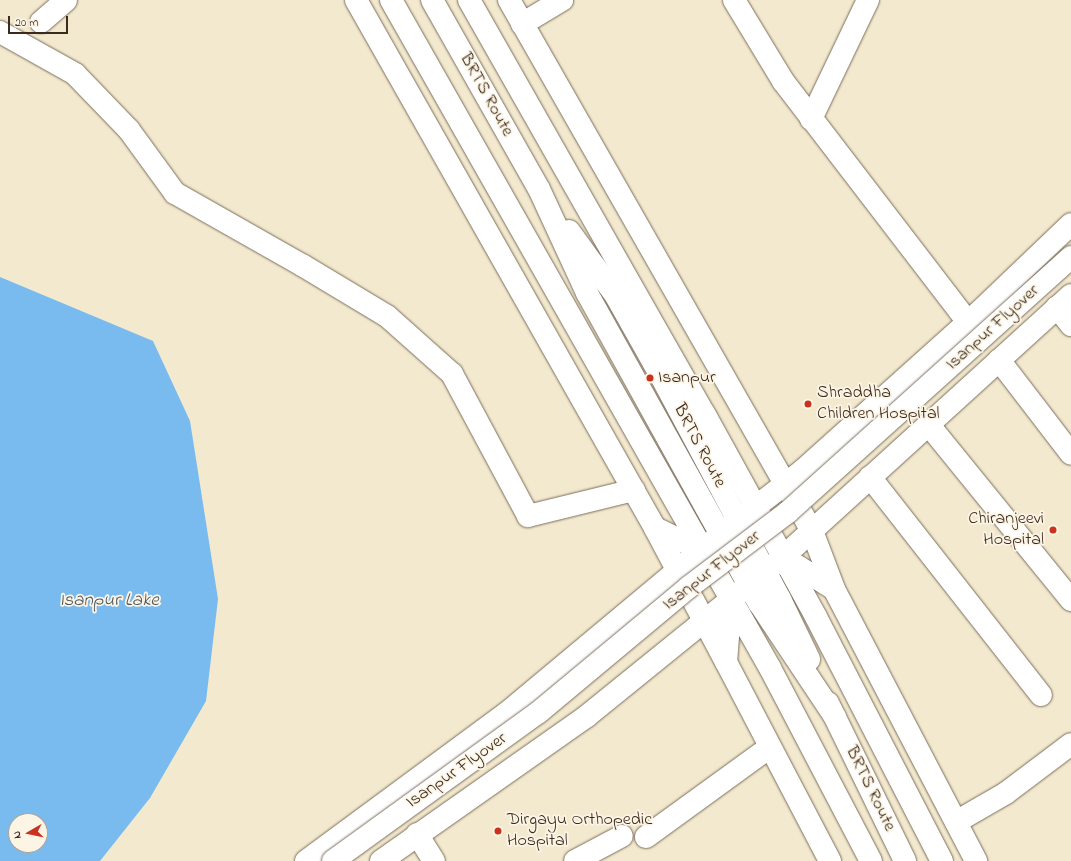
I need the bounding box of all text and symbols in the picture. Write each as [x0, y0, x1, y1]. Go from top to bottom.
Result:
scale bar [10, 8, 70, 34]
text: 20 m [15, 14, 38, 32]
street label: BRTS Route [454, 49, 518, 141]
street label: Isanpur Flyover [942, 281, 1044, 375]
place label: Isanpur [658, 367, 716, 389]
marker: Isanpur [645, 373, 655, 383]
place label: Shraddha Children Hospital [817, 383, 940, 426]
marker: Shraddha Children Hospital [802, 398, 814, 410]
street label: BRTS Route [668, 400, 730, 492]
place label: Chiranjeevi Hospital [968, 509, 1044, 552]
marker: Chiranjeevi Hospital [1047, 524, 1059, 536]
street label: Isanpur Flyover [659, 526, 765, 616]
water label: Isanpur Lake [59, 590, 159, 612]
street label: Isanpur Flyover [403, 728, 511, 814]
street label: BRTS Route [840, 743, 900, 835]
place label: Dirgayu Orthopedic Hospital [507, 810, 652, 852]
north arrow [8, 813, 48, 853]
marker: Dirgayu Orthopedic Hospital [492, 825, 504, 837]
text: N [9, 830, 26, 840]

